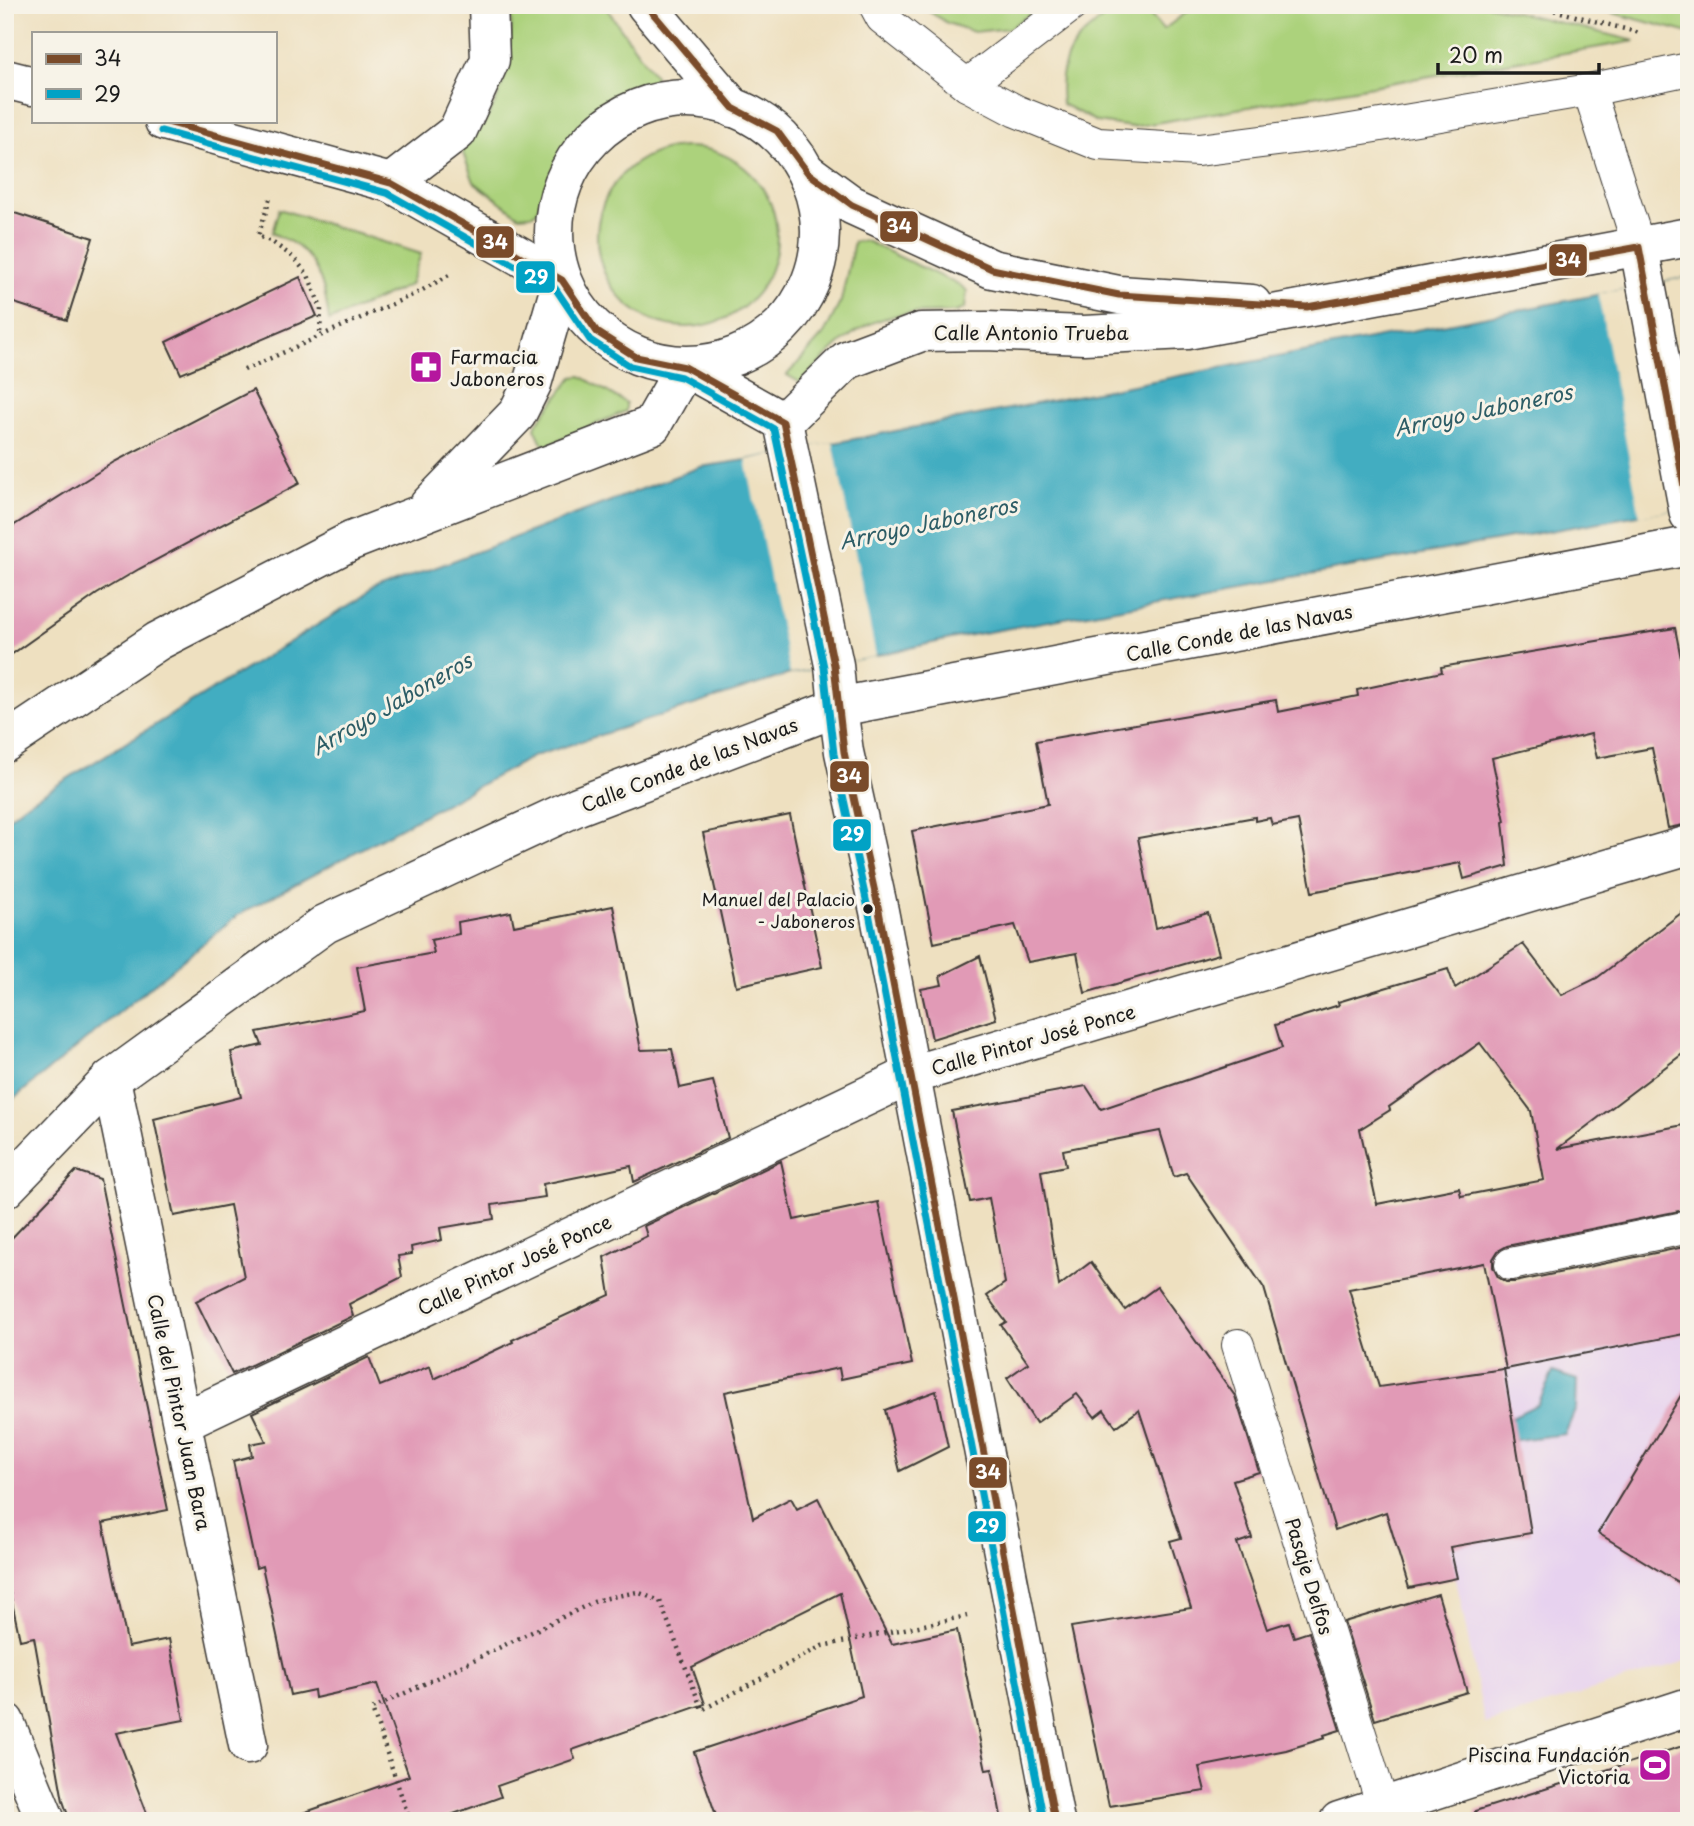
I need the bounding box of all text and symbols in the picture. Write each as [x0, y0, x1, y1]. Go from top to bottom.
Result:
legend [32, 32, 276, 122]
scale bar [1438, 32, 1600, 76]
text: 20 m [1449, 38, 1503, 70]
text: 34 [94, 41, 122, 73]
text: 29 [94, 77, 121, 109]
line badge: 34 [879, 210, 919, 243]
text: 34 [886, 211, 912, 239]
line badge: 34 [475, 225, 515, 259]
text: 34 [482, 227, 508, 255]
line badge: 34 [1548, 243, 1588, 277]
text: 34 [1555, 245, 1581, 273]
line badge: 29 [515, 260, 556, 294]
text: 29 [524, 262, 548, 290]
street label: Calle Antonio Trueba [934, 318, 1129, 346]
place label: Farmacia Jaboneros [450, 342, 544, 392]
pharmacy icon: Farmacia Jaboneros [407, 348, 445, 386]
water label: Arroyo Jaboneros [1391, 374, 1577, 443]
water label: Arroyo Jaboneros [836, 487, 1022, 556]
street label: Calle Conde de las Navas [1123, 596, 1355, 668]
water label: Arroyo Jaboneros [305, 643, 479, 762]
street label: Calle Conde de las Navas [577, 710, 801, 818]
line badge: 34 [829, 760, 870, 793]
text: 34 [836, 761, 862, 789]
line badge: 29 [832, 818, 872, 852]
text: 29 [840, 819, 864, 847]
place label: Manuel del Palacio - Jaboneros [702, 886, 855, 934]
marker: Manuel del Palacio - Jaboneros [861, 902, 875, 916]
street label: Calle Pintor José Ponce [928, 996, 1138, 1082]
street label: Calle Pintor José Ponce [412, 1207, 616, 1321]
street label: Calle del Pintor Juan Bara [141, 1291, 219, 1533]
line badge: 34 [968, 1456, 1008, 1489]
text: 34 [975, 1457, 1001, 1485]
line badge: 29 [967, 1510, 1007, 1543]
text: 29 [975, 1511, 999, 1539]
street label: Pasaje Delfos [1279, 1514, 1341, 1638]
place label: Piscina Fundación Victoria [1468, 1740, 1630, 1790]
sports icon: Piscina Fundación Victoria [1636, 1746, 1674, 1784]

